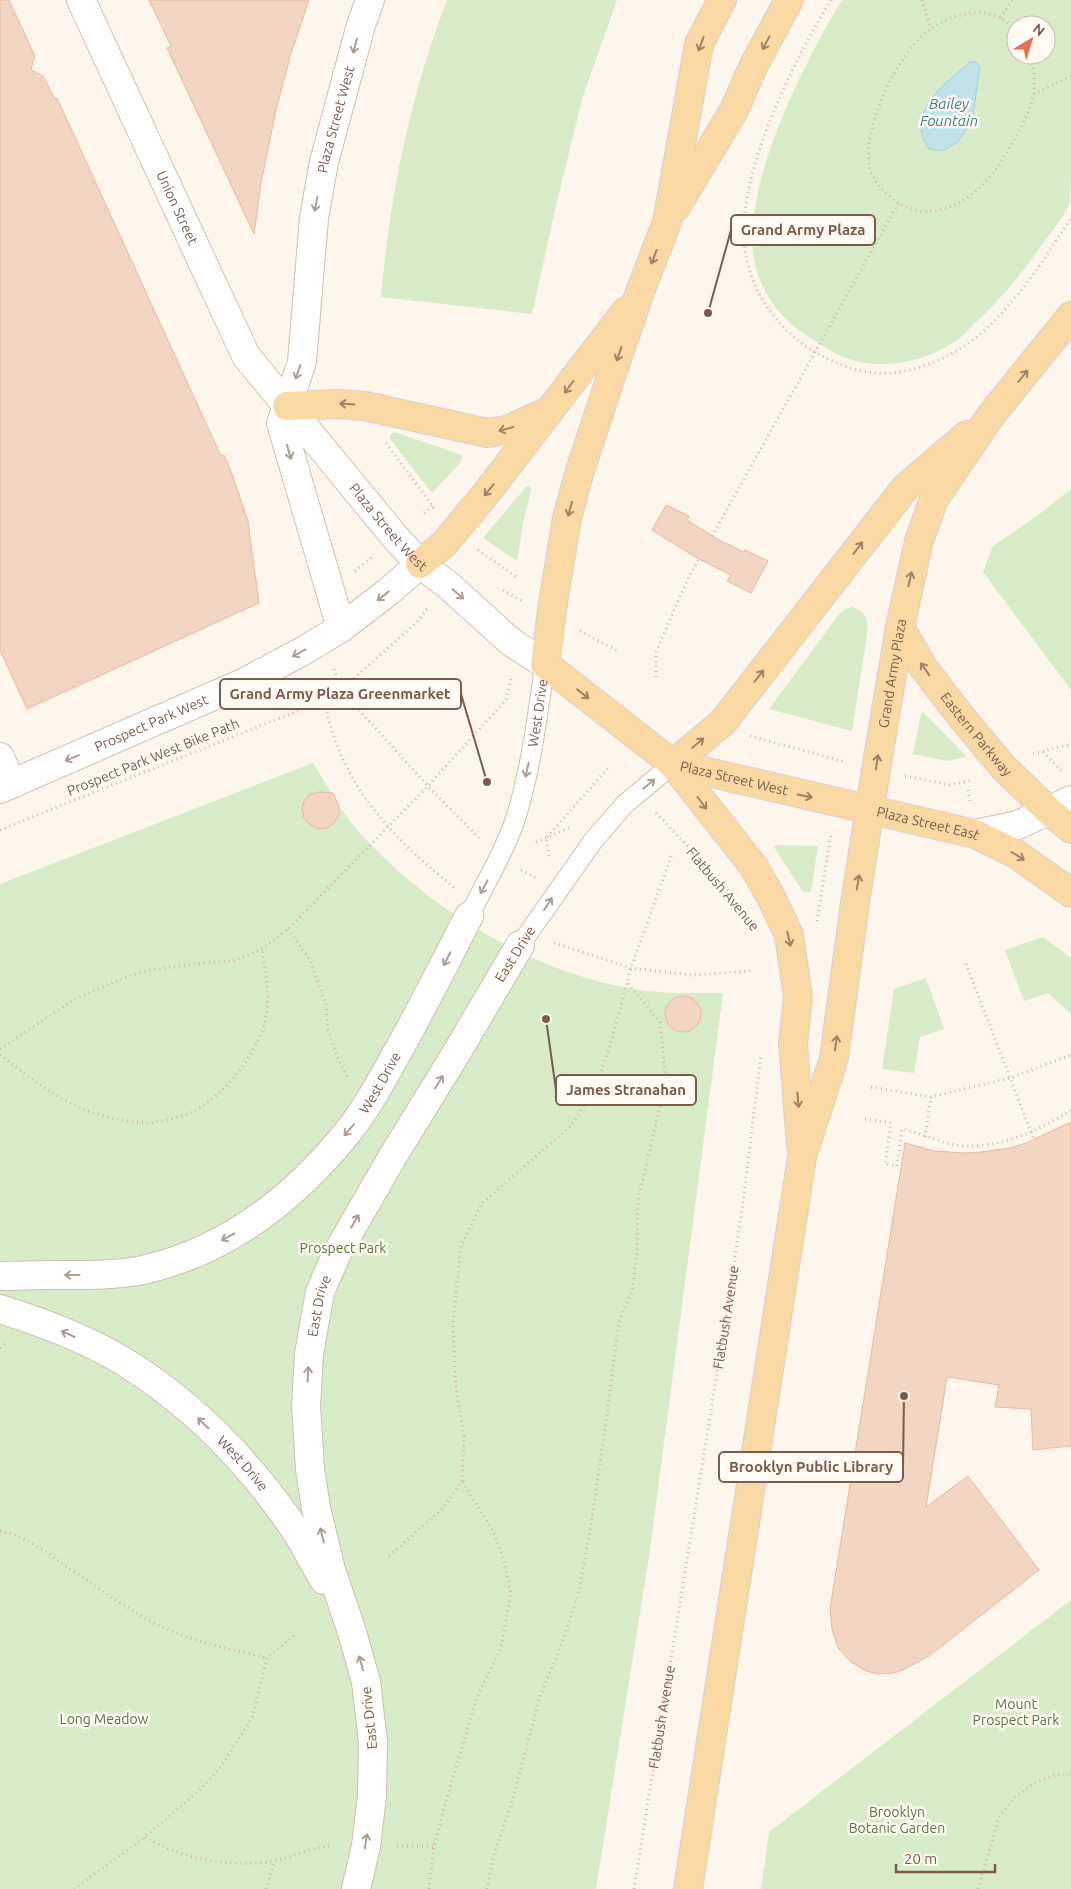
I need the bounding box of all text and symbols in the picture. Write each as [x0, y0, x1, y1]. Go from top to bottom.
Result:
north arrow [1006, 15, 1056, 65]
text: N [1030, 20, 1048, 39]
one-way arrow [761, 35, 770, 50]
one-way arrow [696, 36, 705, 51]
one-way arrow [349, 38, 359, 54]
street label: Plaza Street West [314, 63, 358, 174]
water label: Bailey Fountain [920, 95, 978, 129]
street label: Union Street [153, 168, 201, 248]
one-way arrow [311, 196, 321, 212]
callout: Grand Army Plaza [731, 215, 875, 245]
text: Grand Army Plaza [741, 221, 865, 238]
one-way arrow [648, 249, 658, 264]
one-way arrow [614, 346, 623, 362]
one-way arrow [293, 364, 303, 380]
one-way arrow [1017, 369, 1028, 382]
one-way arrow [564, 380, 574, 394]
one-way arrow [339, 400, 355, 409]
one-way arrow [498, 425, 514, 435]
one-way arrow [285, 444, 295, 460]
street label: Plaza Street West [346, 480, 431, 575]
one-way arrow [483, 484, 494, 497]
one-way arrow [564, 501, 574, 517]
one-way arrow [853, 542, 864, 555]
one-way arrow [906, 571, 915, 587]
one-way arrow [451, 588, 464, 600]
one-way arrow [377, 590, 390, 601]
street label: Grand Army Plaza [875, 617, 910, 729]
one-way arrow [292, 649, 307, 658]
one-way arrow [920, 662, 930, 676]
one-way arrow [754, 669, 764, 683]
street label: West Drive [525, 678, 551, 748]
callout: Grand Army Plaza Greenmarket [220, 679, 461, 709]
text: Grand Army Plaza Greenmarket [229, 685, 451, 702]
one-way arrow [576, 689, 589, 700]
street label: Eastern Parkway [937, 689, 1016, 780]
street label: Prospect Park West [92, 691, 211, 755]
street label: Prospect Park West Bike Path [65, 715, 241, 799]
one-way arrow [691, 738, 704, 749]
one-way arrow [65, 754, 80, 763]
one-way arrow [872, 755, 882, 771]
street label: Plaza Street West [679, 758, 790, 799]
one-way arrow [522, 761, 531, 777]
one-way arrow [642, 779, 655, 790]
one-way arrow [797, 792, 813, 801]
one-way arrow [697, 796, 708, 809]
street label: Plaza Street East [875, 803, 983, 843]
street label: Flatbush Avenue [683, 844, 763, 934]
one-way arrow [1010, 852, 1024, 862]
one-way arrow [854, 874, 864, 890]
one-way arrow [479, 879, 489, 894]
one-way arrow [542, 897, 553, 911]
street label: East Drive [492, 923, 538, 985]
one-way arrow [785, 930, 794, 946]
one-way arrow [442, 951, 451, 966]
one-way arrow [832, 1035, 842, 1051]
street label: West Drive [356, 1049, 404, 1116]
one-way arrow [434, 1075, 444, 1089]
callout: James Stranahan [556, 1075, 696, 1105]
text: James Stranahan [566, 1081, 686, 1098]
one-way arrow [793, 1092, 802, 1108]
one-way arrow [343, 1124, 354, 1137]
one-way arrow [351, 1215, 361, 1229]
one-way arrow [221, 1233, 236, 1242]
park label: Prospect Park [300, 1240, 386, 1256]
street label: Flatbush Avenue [710, 1265, 742, 1370]
one-way arrow [65, 1270, 81, 1280]
street label: East Drive [304, 1273, 334, 1338]
one-way arrow [61, 1328, 76, 1338]
one-way arrow [303, 1367, 312, 1383]
one-way arrow [197, 1417, 210, 1429]
street label: West Drive [214, 1432, 271, 1494]
callout: Brooklyn Public Library [719, 1452, 903, 1482]
text: Brooklyn Public Library [729, 1458, 893, 1475]
one-way arrow [317, 1528, 326, 1544]
one-way arrow [355, 1655, 365, 1671]
street label: Flatbush Avenue [645, 1664, 678, 1770]
street label: East Drive [358, 1686, 380, 1750]
park label: Mount Prospect Park [973, 1696, 1059, 1728]
park label: Long Meadow [60, 1711, 149, 1727]
park label: Brooklyn Botanic Garden [849, 1804, 945, 1836]
one-way arrow [362, 1834, 372, 1850]
scale bar [896, 1842, 995, 1874]
text: 20 m [904, 1850, 937, 1867]

